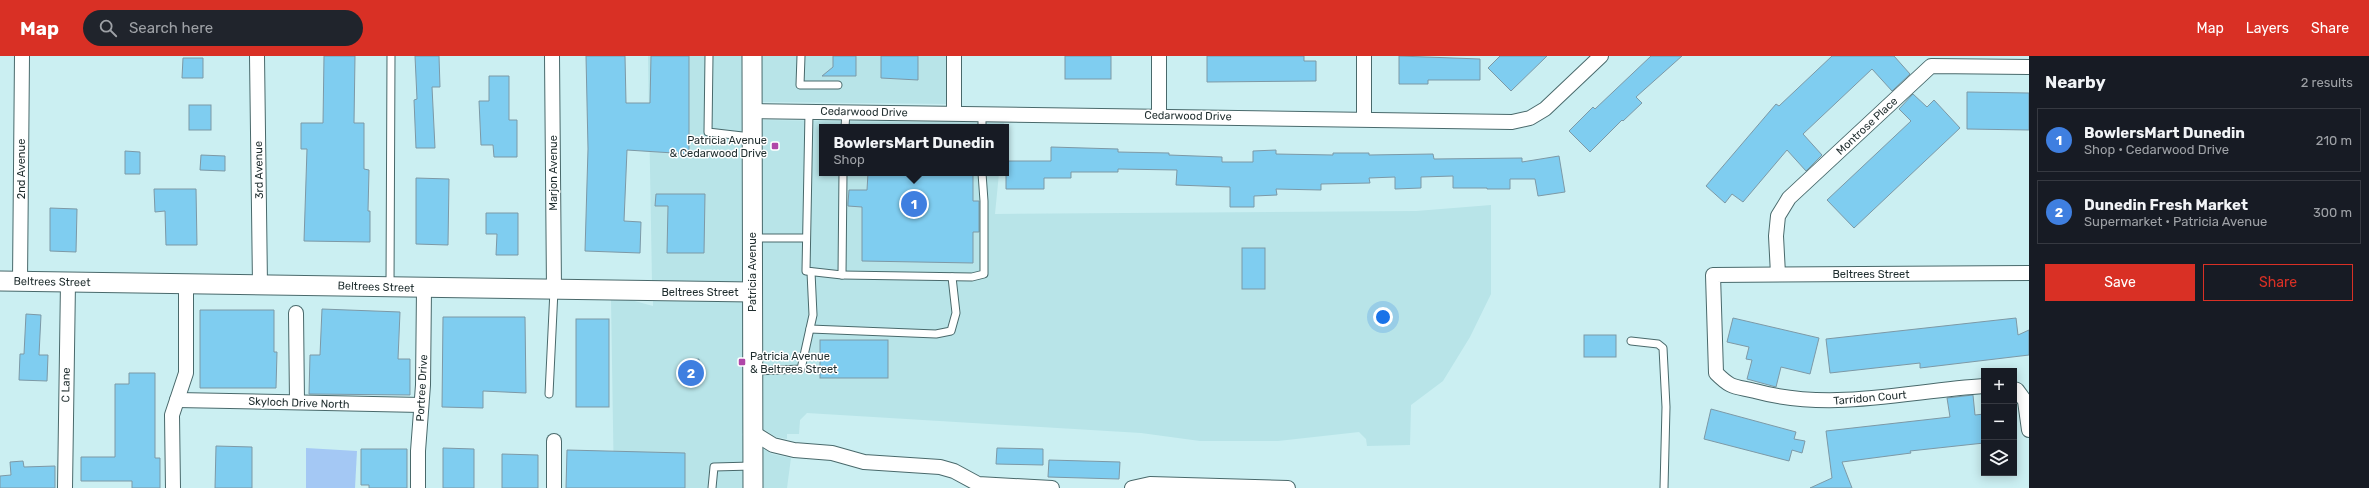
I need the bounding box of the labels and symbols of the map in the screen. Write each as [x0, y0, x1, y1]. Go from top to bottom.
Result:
street label: Montrose Place [1834, 94, 1900, 158]
street label: Cedarwood Drive [820, 105, 908, 119]
street label: Cedarwood Drive [1144, 109, 1232, 123]
place label: Patricia Avenue & Cedarwood Drive [669, 134, 767, 160]
street label: Marjon Avenue [547, 135, 560, 211]
street label: 2nd Avenue [15, 139, 28, 199]
street label: 3rd Avenue [252, 141, 266, 199]
marker: Patricia Avenue & Cedarwood Drive [770, 141, 780, 151]
pin: 1 [901, 189, 927, 219]
street label: Patricia Avenue [746, 232, 759, 312]
street label: Beltrees Street [1833, 268, 1910, 281]
street label: Beltrees Street [13, 275, 91, 289]
street label: Beltrees Street [337, 279, 415, 295]
street label: Beltrees Street [662, 286, 739, 299]
your location [1373, 307, 1393, 327]
place label: Patricia Avenue & Beltrees Street [750, 350, 838, 376]
street label: Portree Drive [414, 354, 430, 422]
marker: Patricia Avenue & Beltrees Street [737, 357, 747, 367]
pin: 2 [678, 358, 704, 388]
street label: C Lane [59, 367, 73, 403]
street label: Tarridon Court [1833, 388, 1908, 408]
street label: Skyloch Drive North [248, 395, 350, 411]

